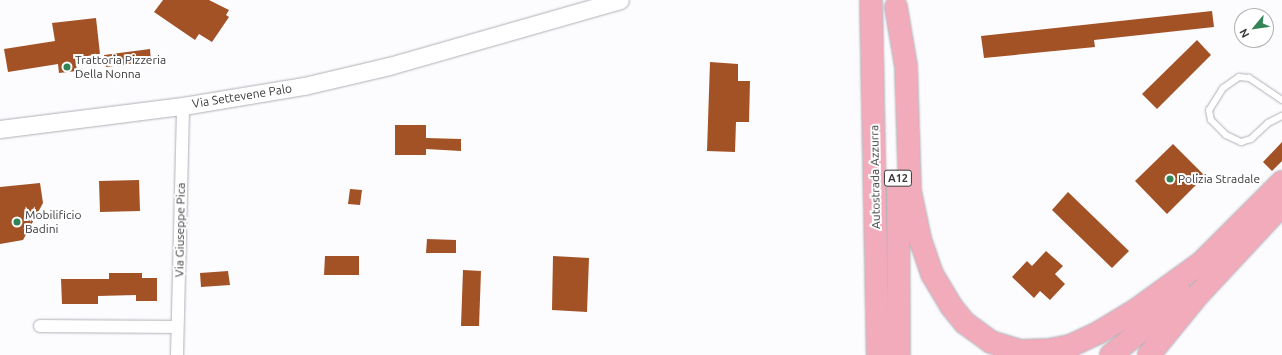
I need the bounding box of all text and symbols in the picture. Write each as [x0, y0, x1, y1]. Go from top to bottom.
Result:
north arrow [1234, 8, 1274, 48]
text: N [1237, 27, 1252, 40]
place label: Trattoria Pizzeria Della Nonna [75, 53, 166, 81]
marker: Trattoria Pizzeria Della Nonna [62, 62, 72, 72]
street label: Via Settevene Palo [191, 81, 293, 111]
street label: Autostrada Azzurra [867, 125, 883, 229]
road number: A12 [883, 169, 913, 187]
place label: Polizia Stradale [1178, 172, 1260, 186]
marker: Polizia Stradale [1165, 174, 1175, 184]
street label: Via Giuseppe Pica [172, 183, 188, 277]
place label: Mobilificio Badini [25, 208, 81, 236]
marker: Mobilificio Badini [12, 217, 22, 227]

